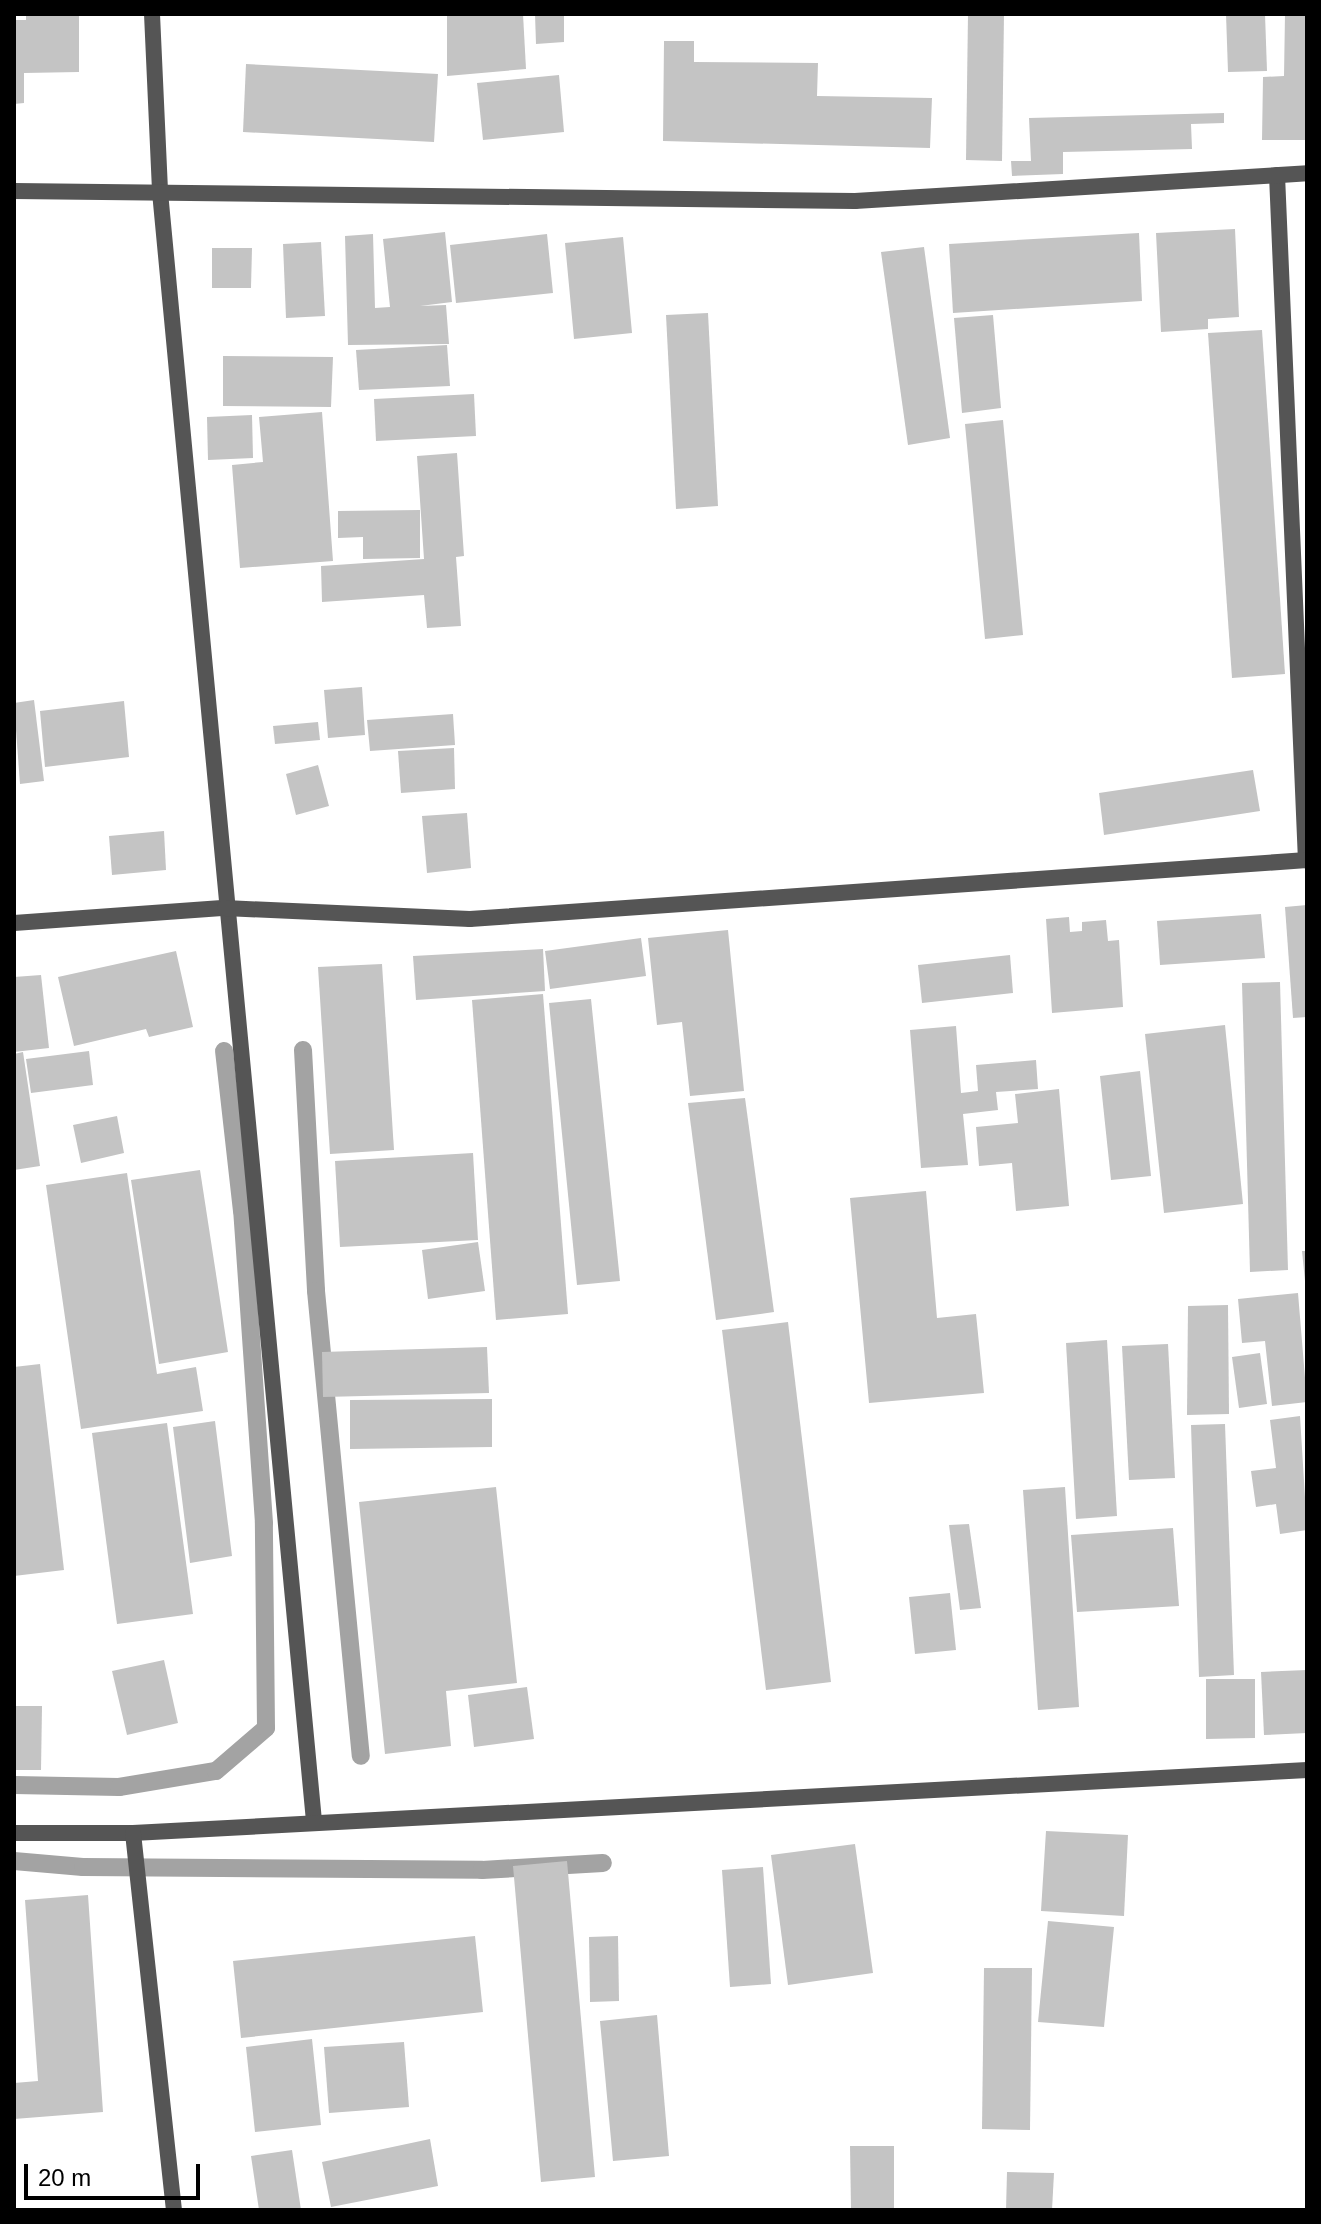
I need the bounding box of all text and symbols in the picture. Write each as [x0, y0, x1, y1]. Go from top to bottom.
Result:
scale bar [28, 2148, 204, 2198]
text: 20 m [38, 2164, 91, 2191]

